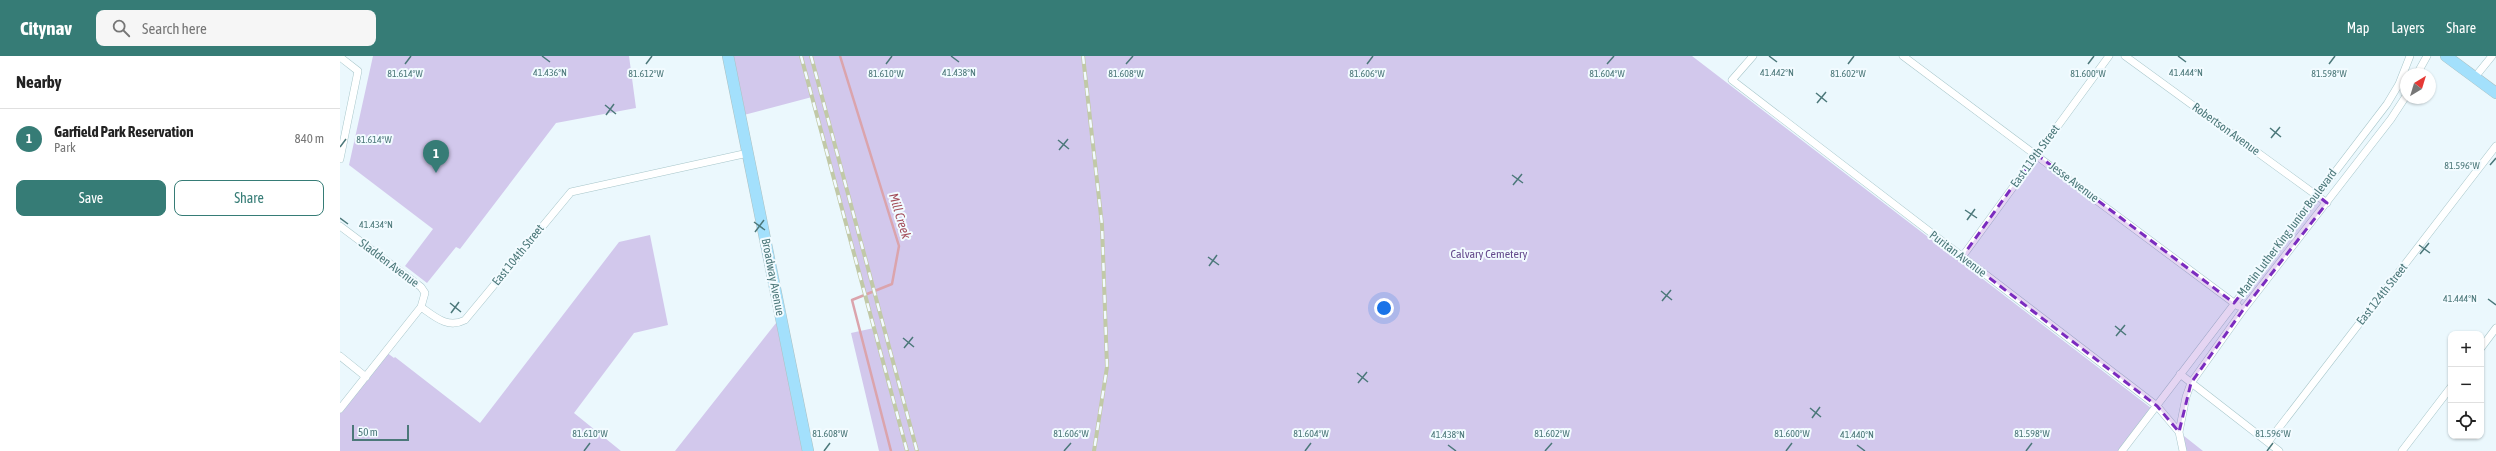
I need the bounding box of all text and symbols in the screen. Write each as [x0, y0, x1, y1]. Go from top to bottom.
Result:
search box [96, 10, 376, 46]
text: Citynav [20, 17, 72, 39]
icon: search [110, 17, 132, 39]
text: Search here [142, 20, 207, 37]
text: Map [2347, 20, 2369, 36]
text: Layers [2391, 20, 2424, 36]
text: Share [2446, 20, 2476, 36]
text: 41.436°N [533, 67, 567, 78]
text: 41.438°N [942, 67, 976, 78]
text: 41.442°N [1760, 67, 1794, 78]
text: 41.444°N [2169, 67, 2203, 78]
text: 81.614°W [387, 68, 423, 79]
text: 81.612°W [628, 68, 664, 79]
text: 81.610°W [868, 68, 904, 79]
text: 81.608°W [1108, 68, 1144, 79]
text: 81.606°W [1349, 68, 1385, 79]
text: 81.604°W [1589, 68, 1625, 79]
text: 81.602°W [1830, 68, 1866, 79]
text: 81.600°W [2070, 68, 2106, 79]
text: 81.598°W [2311, 68, 2347, 79]
north arrow [2400, 68, 2436, 104]
text: Nearby [16, 72, 62, 92]
street label: Robertson Avenue [2189, 100, 2263, 158]
street label: East 119th Street [2008, 121, 2063, 190]
text: Garfield Park Reservation [54, 123, 194, 140]
text: 1 [26, 131, 32, 146]
text: 840 m [295, 131, 324, 146]
text: 81.614°W [356, 134, 392, 145]
text: Park [54, 140, 76, 155]
pin: 1 [423, 140, 449, 173]
street label: Jesse Avenue [2047, 159, 2101, 205]
text: 81.596°W [2444, 160, 2480, 171]
street label: Martin Luther King Junior Boulevard [2234, 166, 2340, 300]
button: Save [16, 180, 166, 216]
button: Share [174, 180, 324, 216]
water label: Mill Creek [886, 191, 914, 241]
text: 41.434°N [359, 219, 393, 230]
street label: East 104th Street [489, 221, 547, 288]
street label: Puritan Avenue [1927, 228, 1989, 280]
street label: Sladden Avenue [356, 236, 422, 290]
street label: Broadway Avenue [759, 237, 787, 317]
park label: Calvary Cemetery [1451, 247, 1527, 261]
street label: East 124th Street [2354, 260, 2411, 328]
text: 41.444°N [2443, 293, 2477, 304]
your location [1374, 298, 1394, 318]
map controls [2448, 331, 2484, 439]
button: + [2448, 331, 2484, 367]
button: − [2448, 367, 2484, 403]
button: locate [2448, 403, 2484, 439]
scale bar [352, 423, 409, 442]
text: 50 m [358, 426, 378, 438]
text: 81.610°W [572, 428, 608, 439]
text: 81.608°W [812, 428, 848, 439]
text: 81.606°W [1053, 428, 1089, 439]
text: 81.604°W [1293, 428, 1329, 439]
text: 81.602°W [1534, 428, 1570, 439]
text: 81.600°W [1774, 428, 1810, 439]
text: 81.598°W [2014, 428, 2050, 439]
text: 81.596°W [2255, 428, 2291, 439]
text: 41.438°N [1431, 429, 1465, 440]
text: 41.440°N [1840, 429, 1874, 440]

